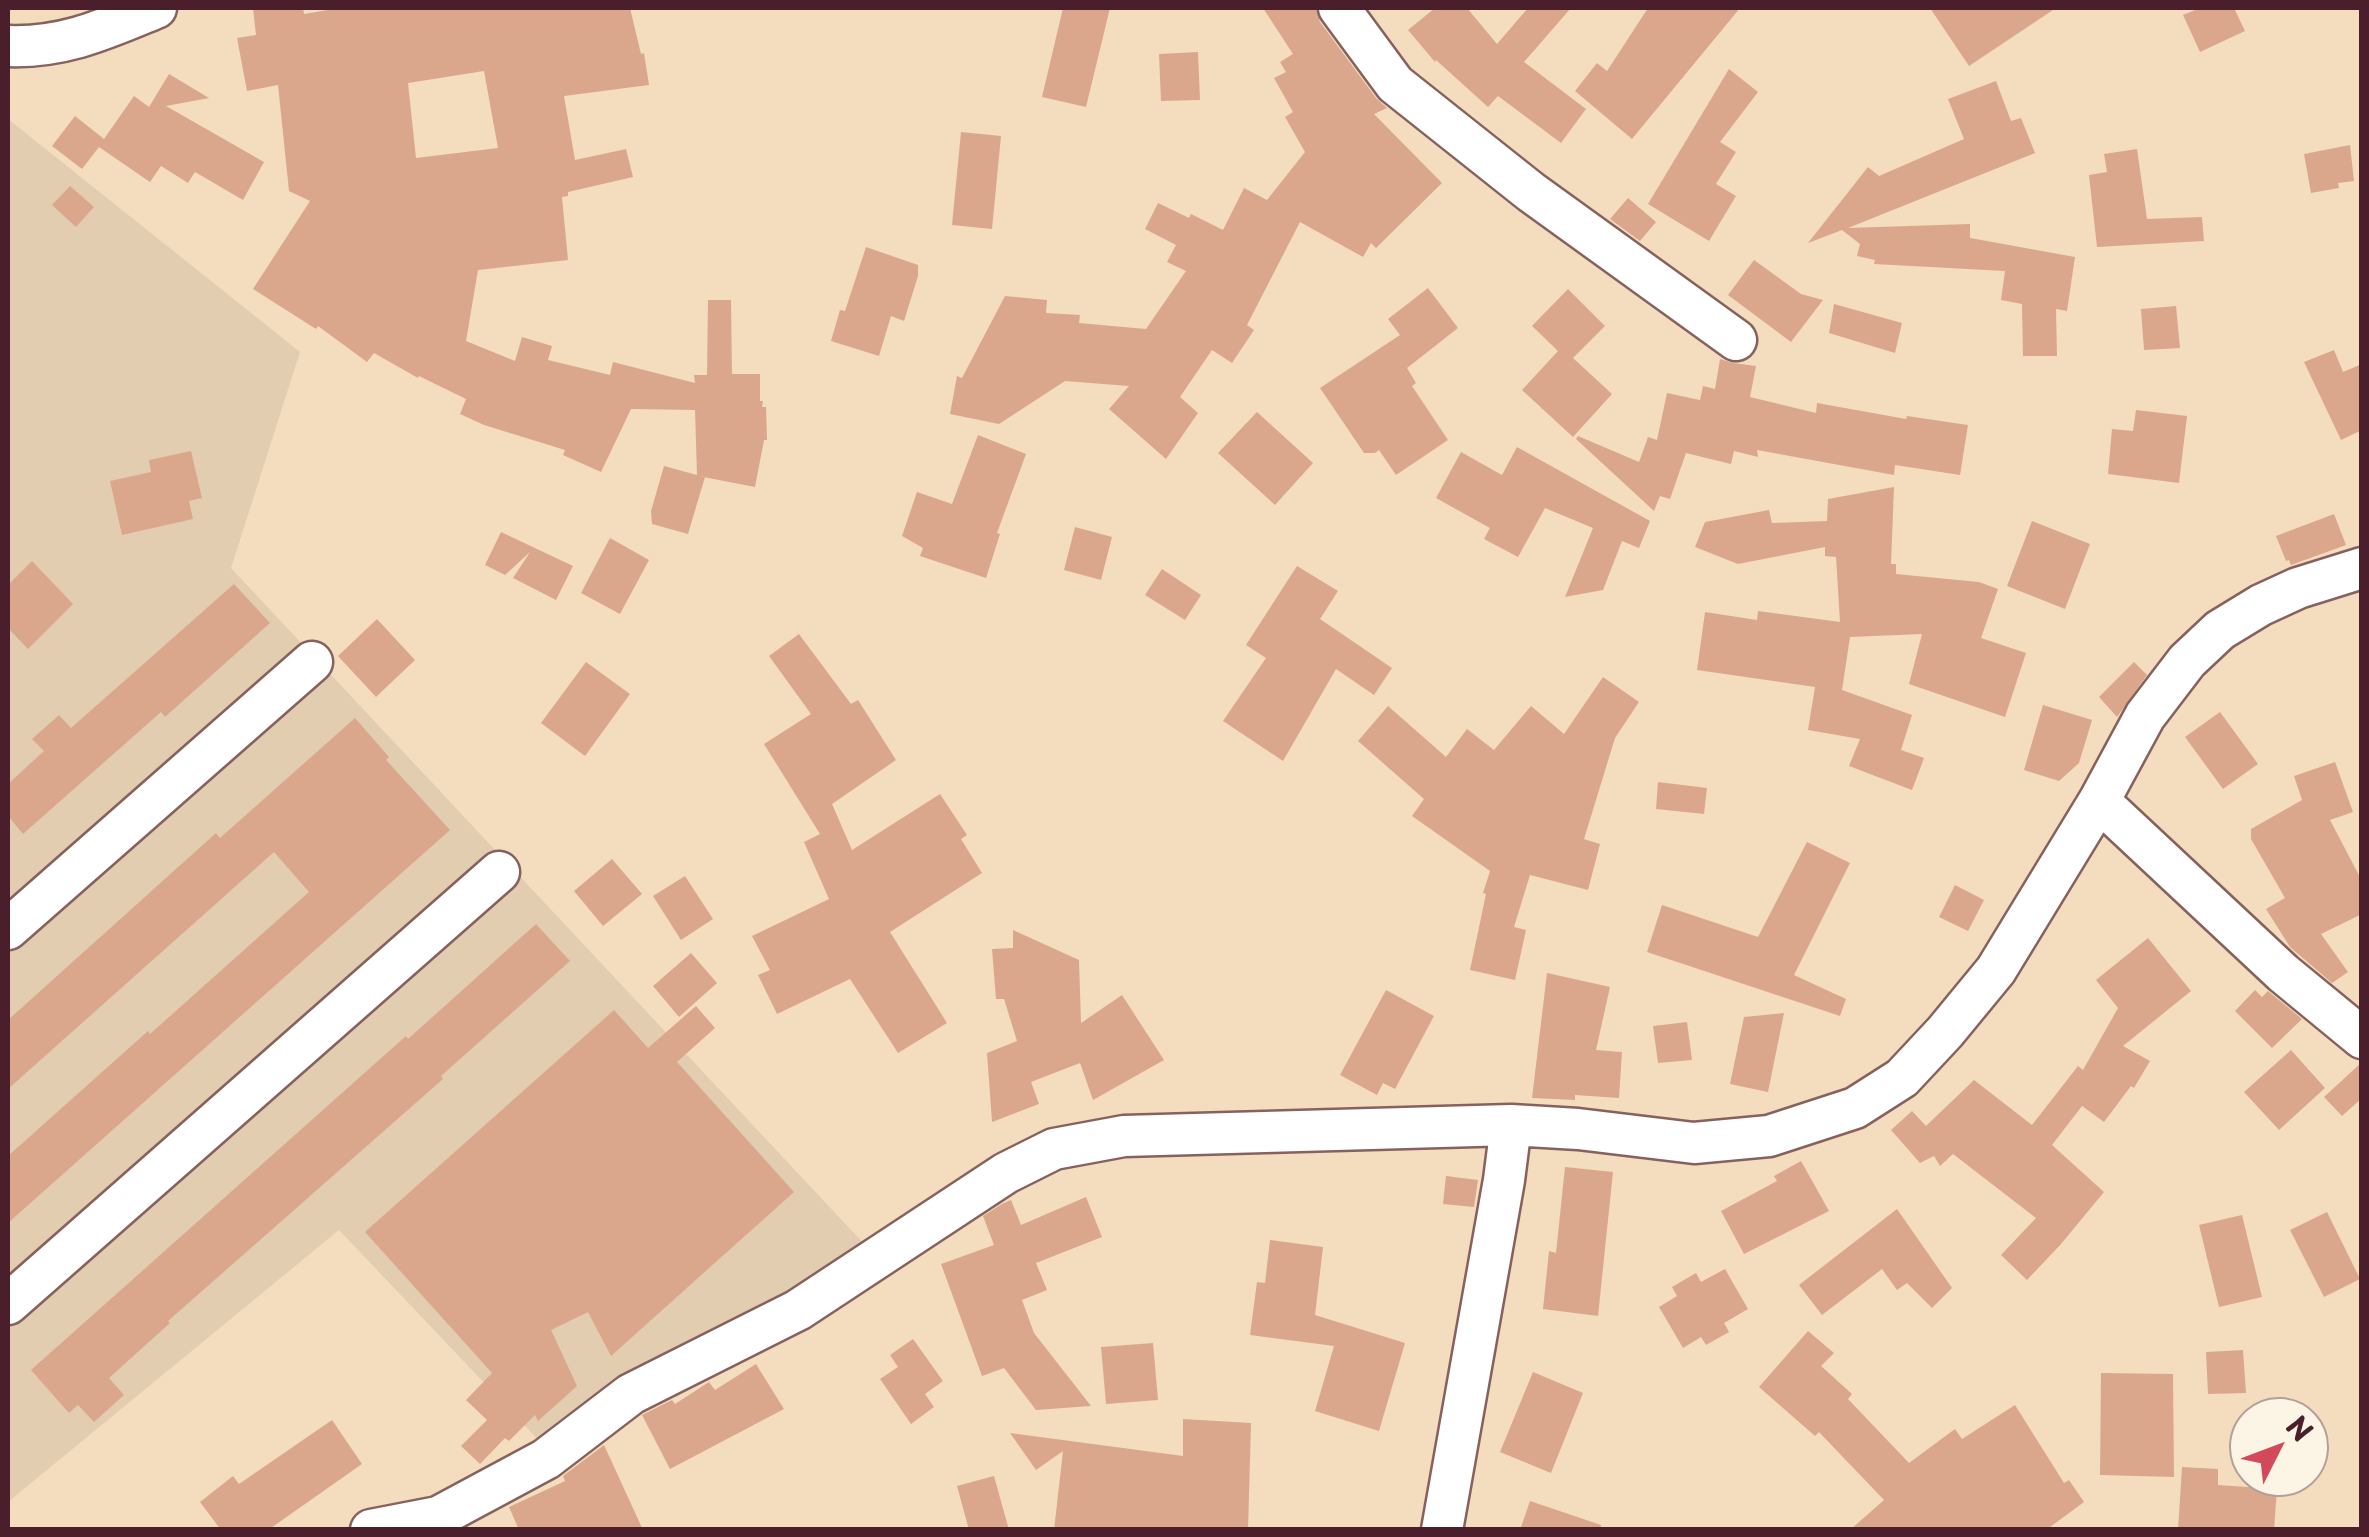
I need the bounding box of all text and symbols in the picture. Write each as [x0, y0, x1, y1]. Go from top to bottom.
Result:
north arrow [2229, 1397, 2329, 1497]
text: N [2277, 1405, 2324, 1451]

